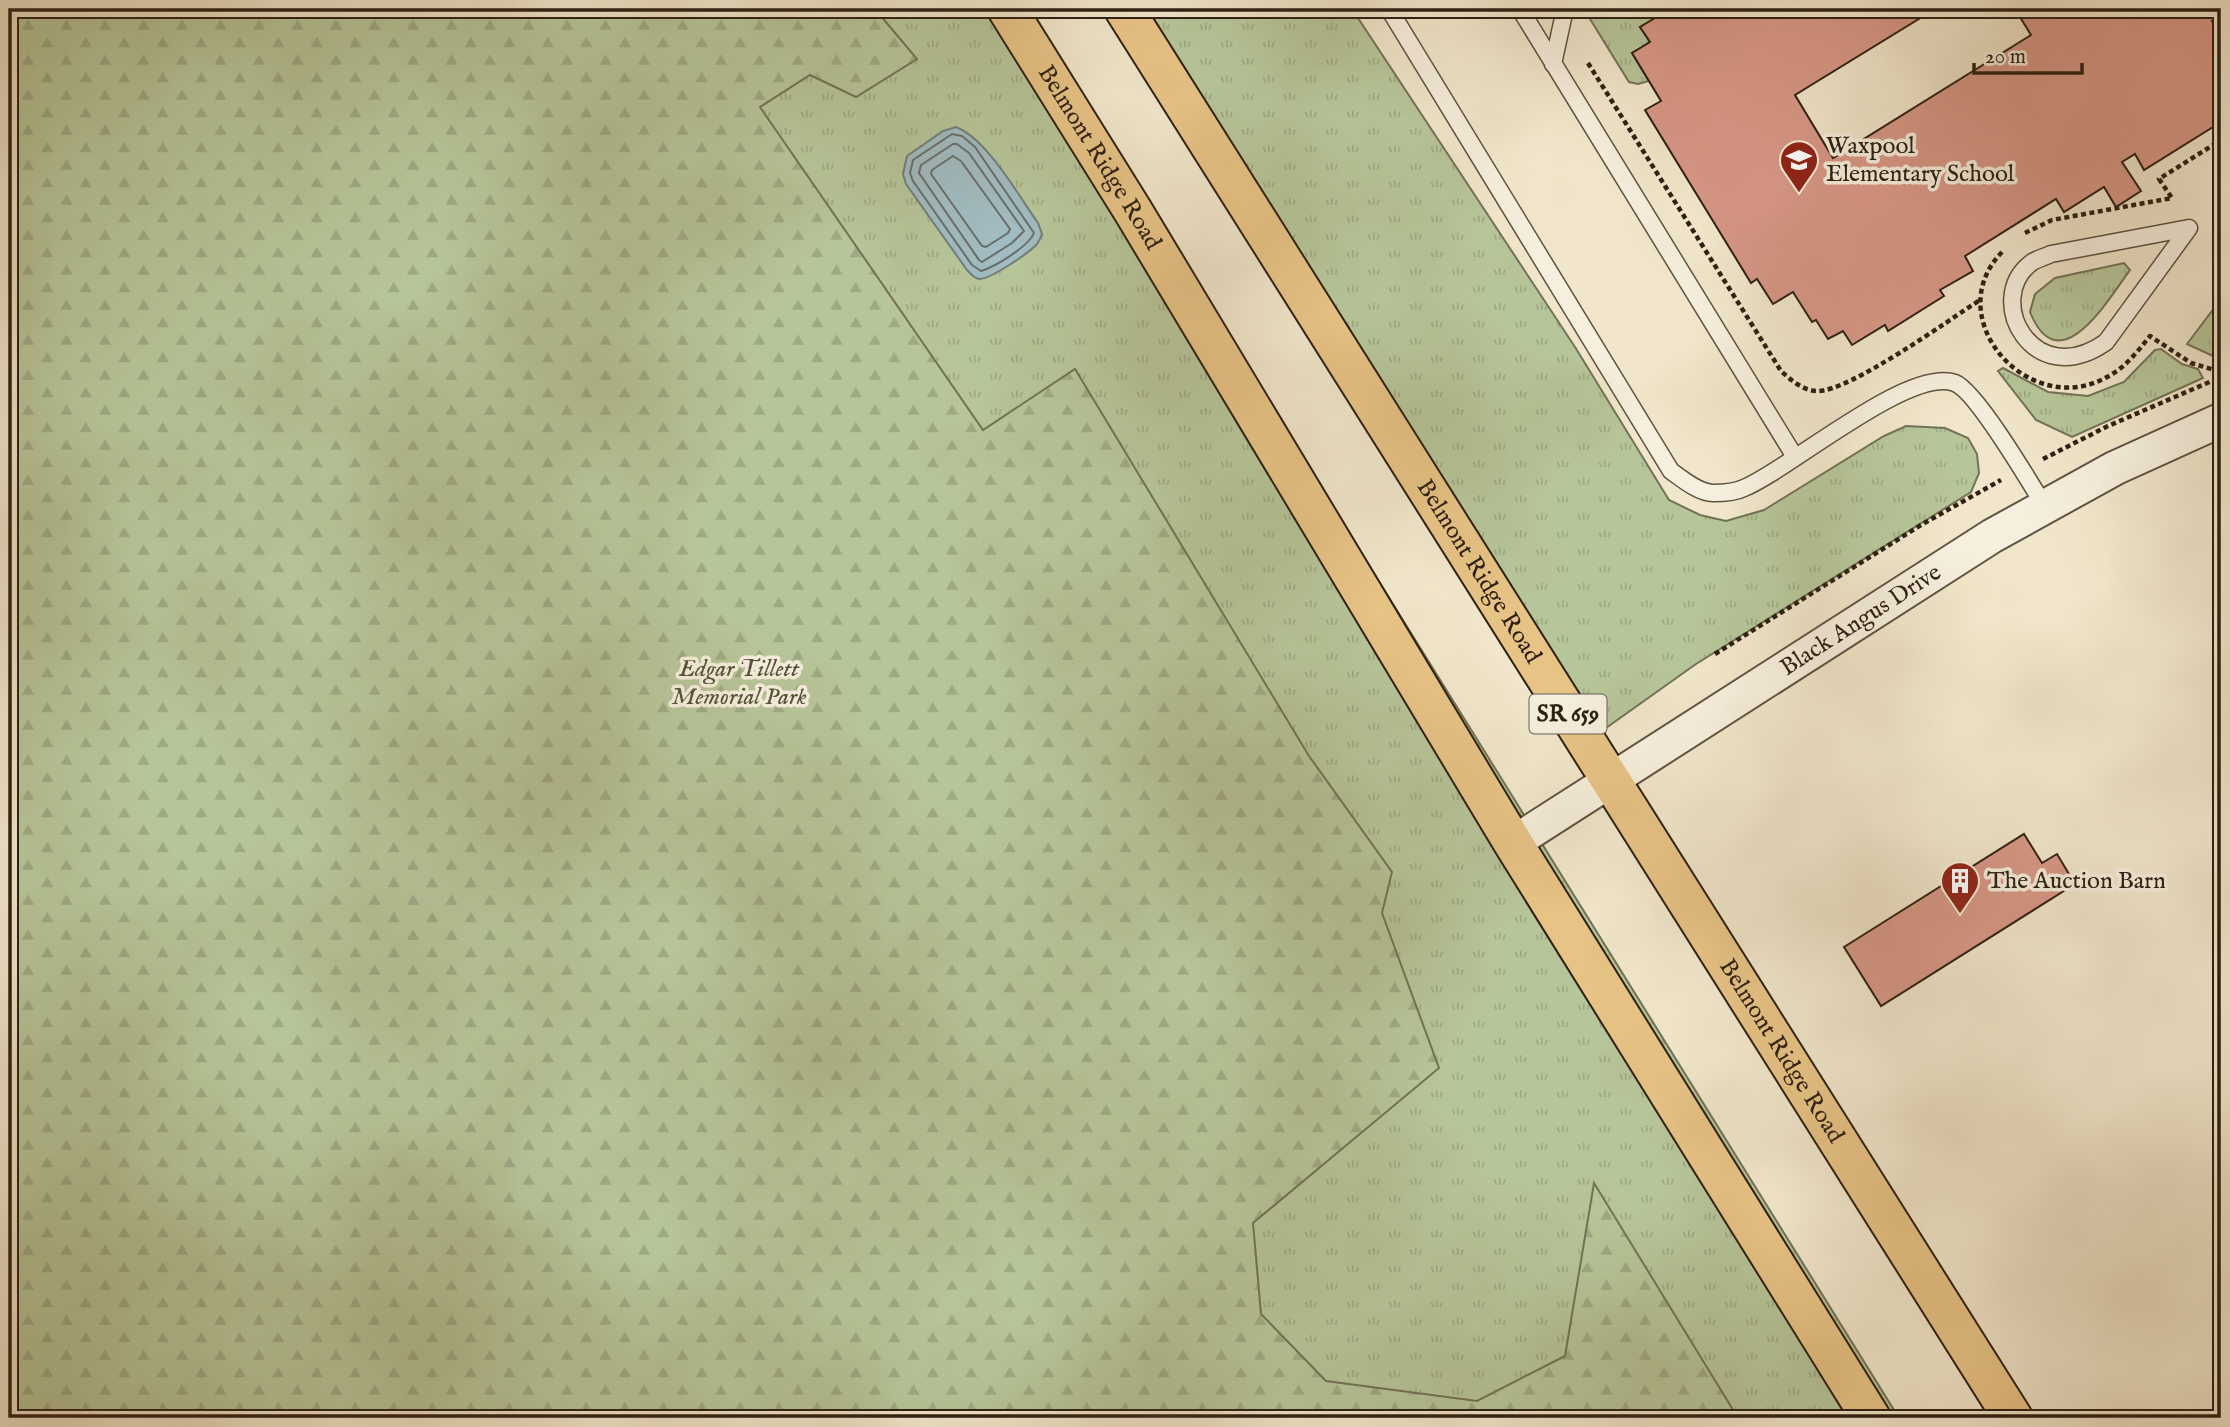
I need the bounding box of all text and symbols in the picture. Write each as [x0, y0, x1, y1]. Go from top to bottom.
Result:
scale bar [1974, 32, 2083, 76]
text: 20 m [1985, 44, 2026, 71]
street label: Belmont Ridge Road [1030, 59, 1168, 256]
place label: Waxpool Elementary School [1826, 131, 2015, 190]
school or university icon: Waxpool Elementary School [1778, 139, 1820, 194]
street label: Belmont Ridge Road [1409, 474, 1549, 669]
street label: Black Angus Drive [1774, 557, 1947, 683]
park label: Edgar Tillett Memorial Park [671, 654, 807, 713]
road number: SR 659 [1530, 694, 1606, 734]
building icon: The Auction Barn [1939, 860, 1981, 915]
place label: The Auction Barn [1987, 866, 2166, 897]
street label: Belmont Ridge Road [1712, 953, 1851, 1149]

